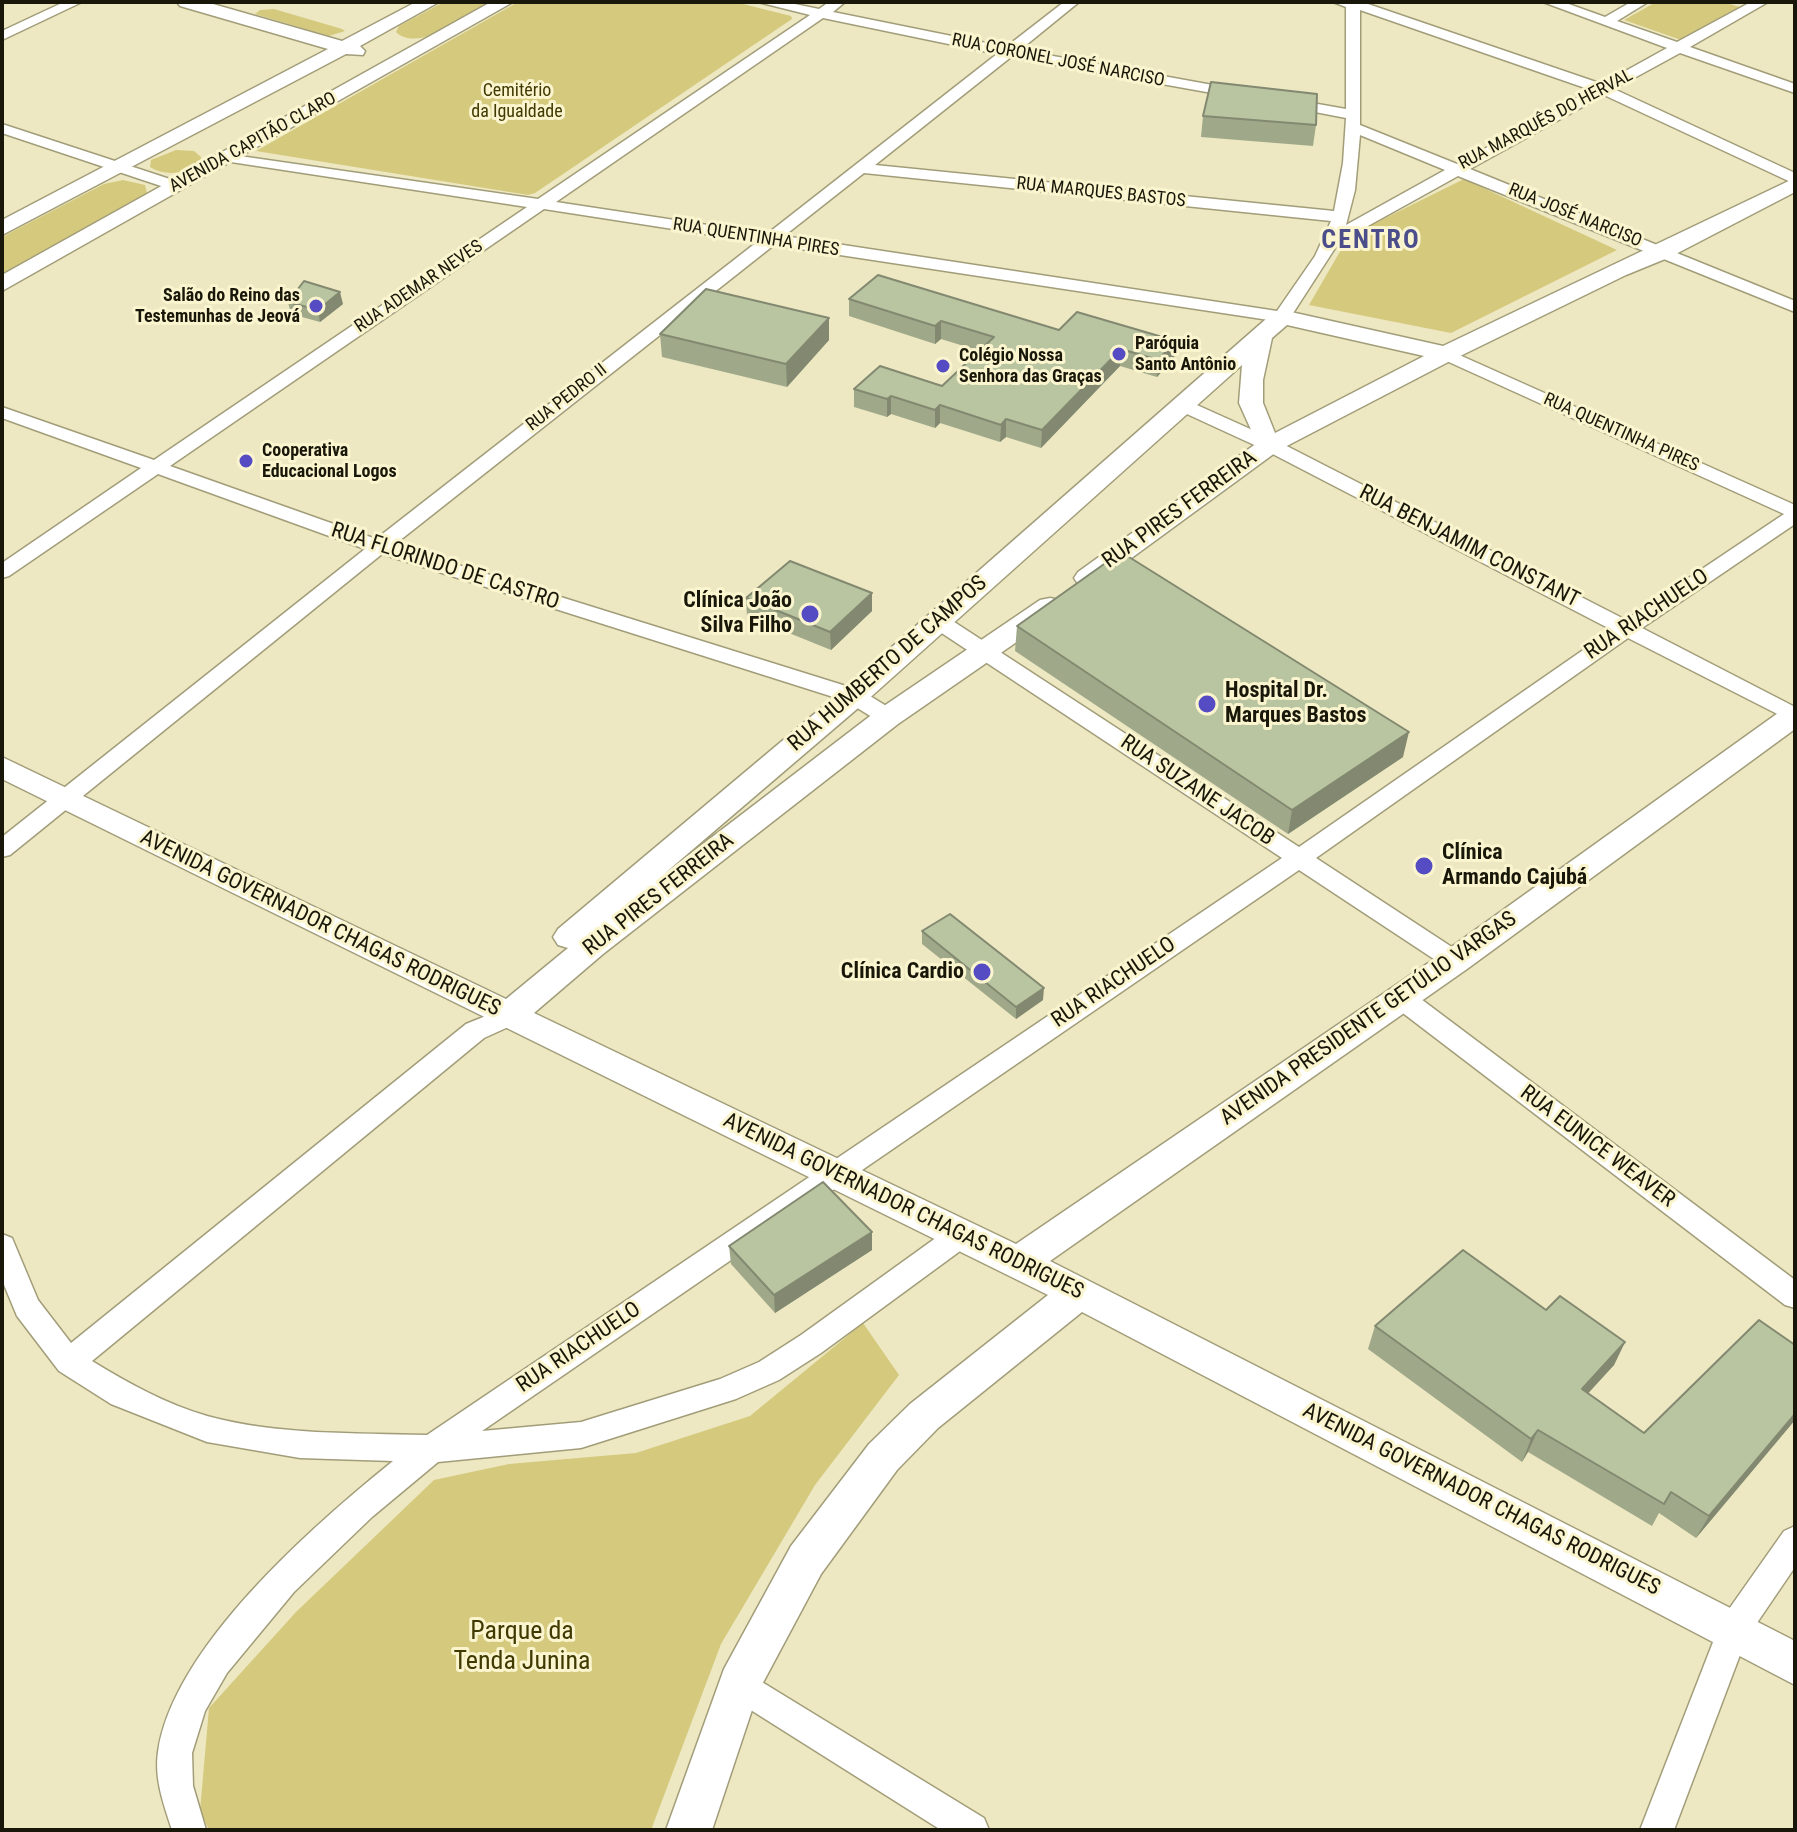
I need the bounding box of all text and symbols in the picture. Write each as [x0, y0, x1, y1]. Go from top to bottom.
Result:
street label: RUA CORONEL JOSÉ NARCISO [950, 30, 1166, 92]
street label: RUA MARQUÊS DO HERVAL [1455, 65, 1637, 175]
park label: Cemitério da Igualdade [471, 80, 563, 122]
street label: AVENIDA CAPITÃO CLARO [166, 88, 340, 198]
street label: RUA MARQUES BASTOS [1015, 173, 1187, 213]
street label: RUA JOSÉ NARCISO [1505, 179, 1645, 253]
street label: RUA QUENTINHA PIRES [671, 214, 841, 262]
district label: CENTRO [1321, 225, 1421, 257]
street label: RUA ADEMAR NEVES [351, 236, 487, 338]
place label: Salão do Reino das Testemunhas de Jeová [135, 285, 300, 328]
marker: Salão do Reino das Testemunhas de Jeová [307, 297, 325, 315]
place label: Paróquia Santo Antônio [1135, 333, 1236, 376]
place label: Colégio Nossa Senhora das Graças [959, 345, 1102, 388]
marker: Paróquia Santo Antônio [1110, 345, 1128, 363]
marker: Colégio Nossa Senhora das Graças [934, 357, 952, 375]
street label: RUA PEDRO II [522, 360, 612, 436]
street label: RUA QUENTINHA PIRES [1540, 389, 1702, 477]
place label: Cooperativa Educacional Logos [262, 440, 397, 482]
street label: RUA PIRES FERREIRA [1098, 445, 1262, 575]
marker: Cooperativa Educacional Logos [237, 452, 255, 470]
street label: RUA BENJAMIM CONSTANT [1354, 480, 1584, 614]
street label: RUA FLORINDO DE CASTRO [328, 518, 562, 616]
street label: RUA RIACHUELO [1580, 564, 1714, 666]
street label: RUA HUMBERTO DE CAMPOS [783, 571, 993, 757]
place label: Clínica João Silva Filho [683, 588, 792, 640]
marker: Clínica João Silva Filho [799, 603, 821, 625]
place label: Hospital Dr. Marques Bastos [1225, 678, 1367, 730]
marker: Hospital Dr. Marques Bastos [1196, 693, 1218, 715]
street label: RUA SUZANE JACOB [1115, 730, 1279, 852]
street label: AVENIDA GOVERNADOR CHAGAS RODRIGUES [136, 825, 504, 1023]
street label: RUA PIRES FERREIRA [578, 828, 740, 962]
place label: Clínica Armando Cajubá [1442, 840, 1587, 892]
marker: Clínica Armando Cajubá [1413, 855, 1435, 877]
street label: AVENIDA PRESIDENTE GETÚLIO VARGAS [1216, 906, 1522, 1132]
street label: RUA RIACHUELO [1047, 932, 1181, 1034]
place label: Clínica Cardio [841, 959, 964, 985]
marker: Clínica Cardio [971, 961, 993, 983]
street label: RUA EUNICE WEAVER [1514, 1080, 1680, 1214]
street label: AVENIDA GOVERNADOR CHAGAS RODRIGUES [719, 1108, 1087, 1306]
street label: RUA RIACHUELO [512, 1297, 646, 1399]
street label: AVENIDA GOVERNADOR CHAGAS RODRIGUES [1298, 1398, 1664, 1602]
park label: Parque da Tenda Junina [453, 1616, 591, 1678]

